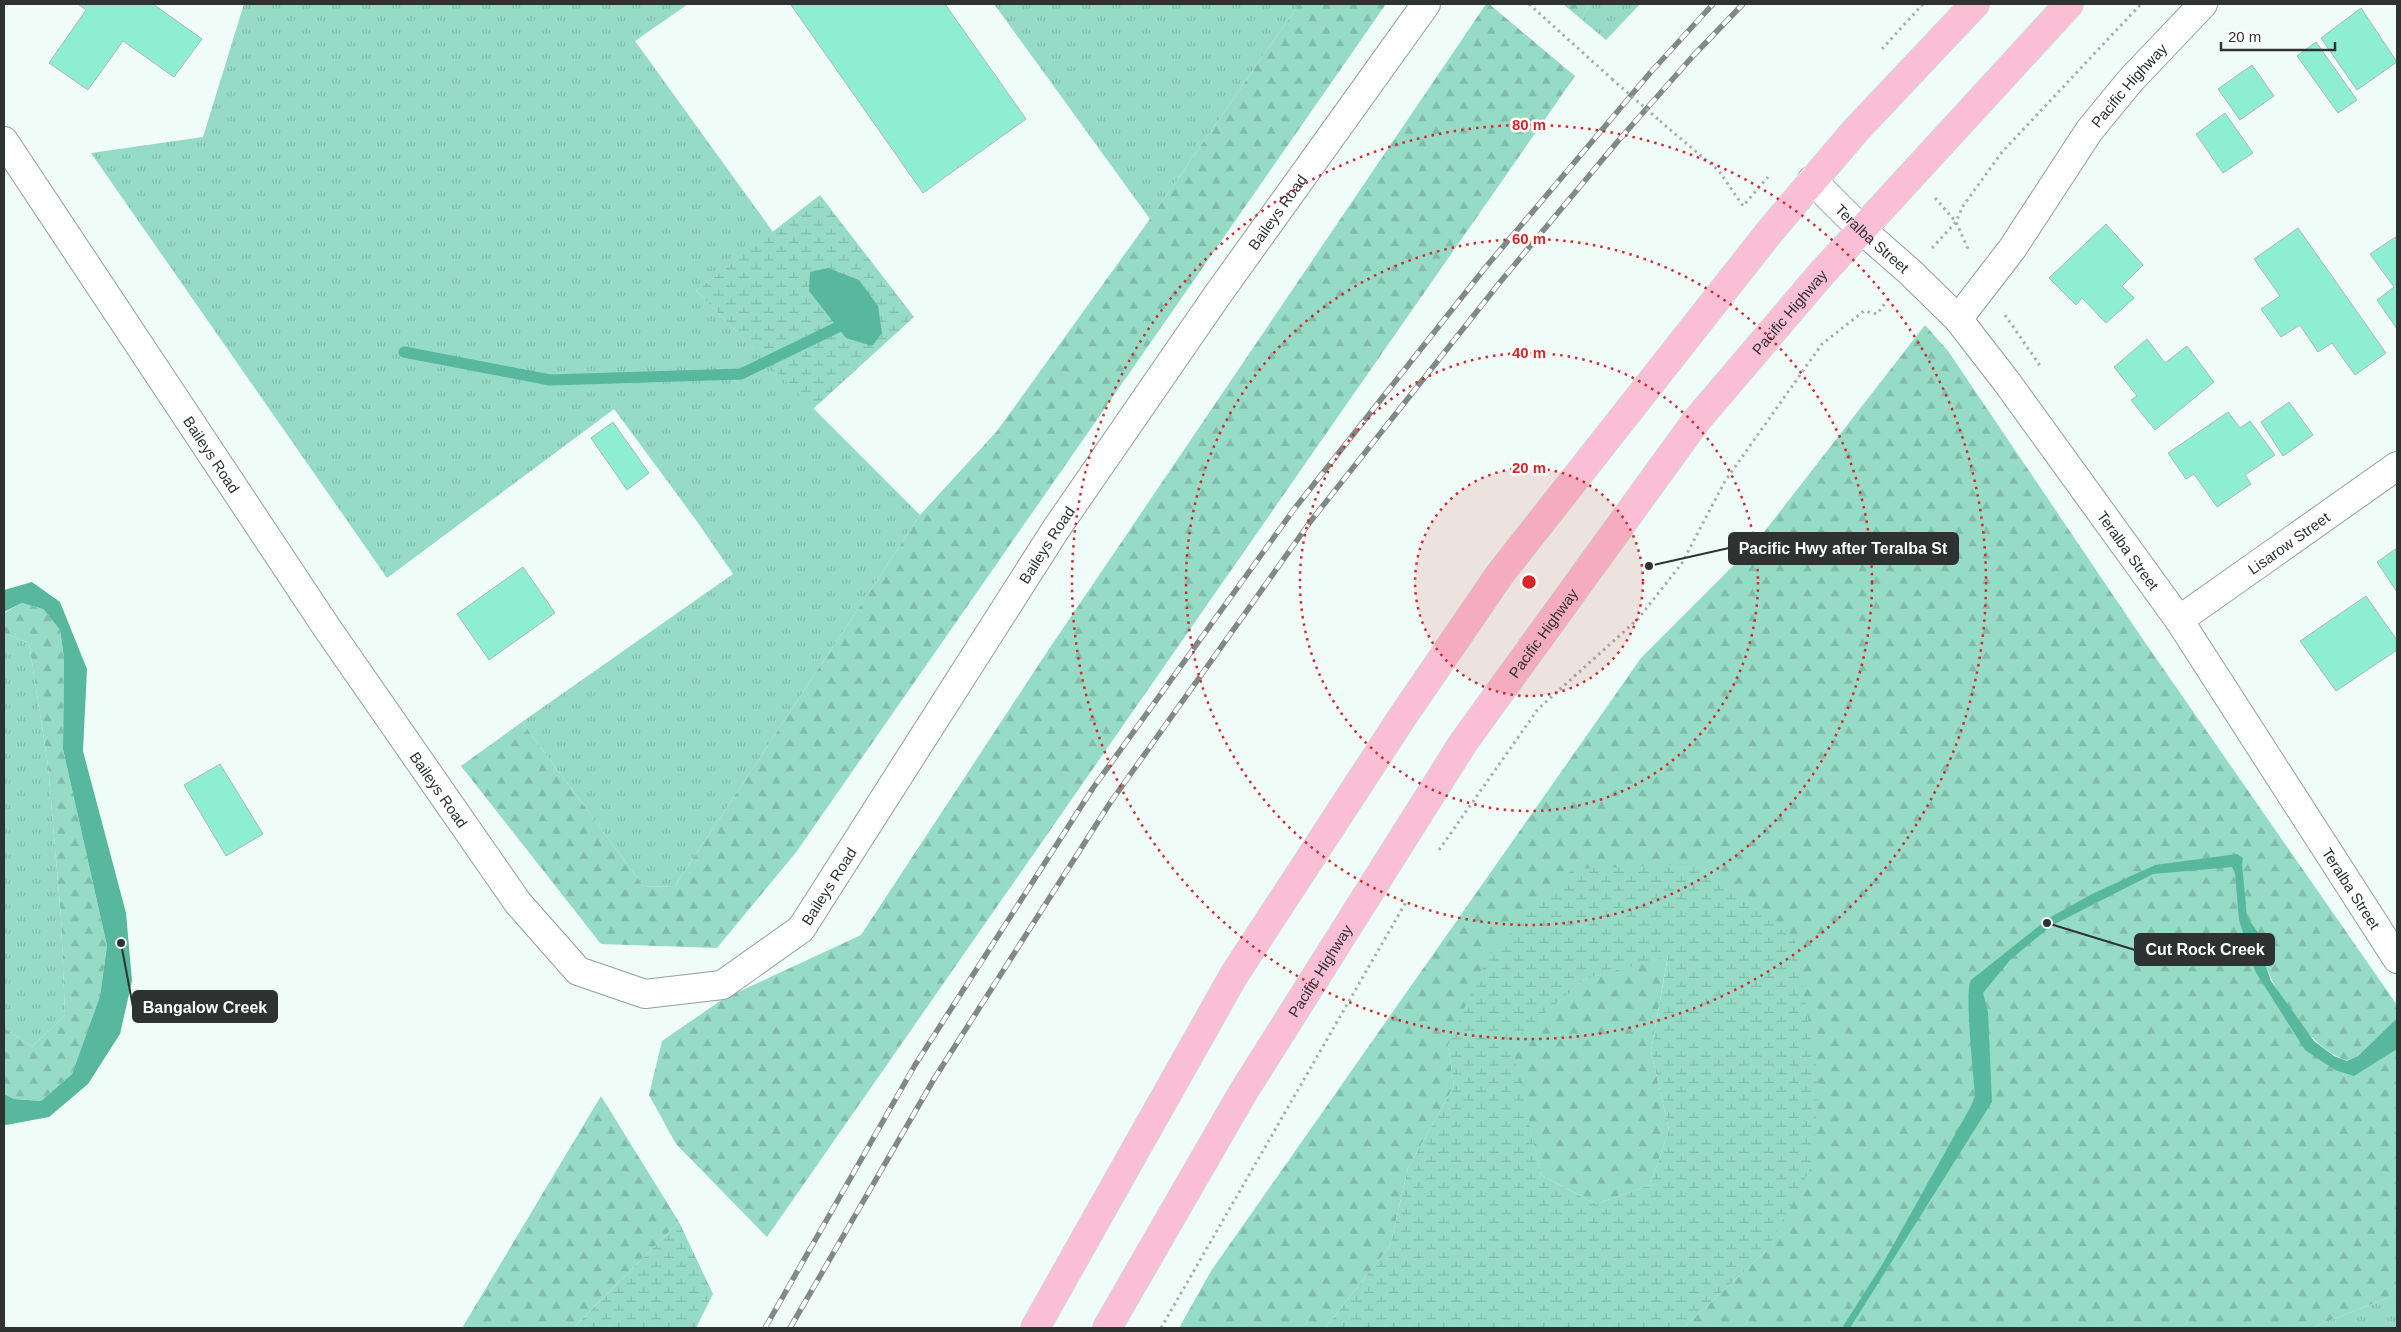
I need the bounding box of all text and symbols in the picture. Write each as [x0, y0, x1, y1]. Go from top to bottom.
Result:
scale bar [2221, 20, 2335, 52]
text: 20 m [2228, 28, 2261, 45]
street label: Pacific Highway [2087, 39, 2170, 130]
text: 80 m [1512, 116, 1546, 133]
street label: Baileys Road [1244, 171, 1310, 253]
street label: Teralba Street [1832, 200, 1913, 276]
text: 60 m [1512, 230, 1546, 247]
street label: Pacific Highway [1748, 265, 1830, 357]
text: 40 m [1512, 344, 1546, 361]
street label: Baileys Road [180, 413, 243, 496]
text: 20 m [1512, 459, 1546, 476]
street label: Baileys Road [1015, 503, 1078, 586]
street label: Teralba Street [2094, 507, 2163, 594]
street label: Lisarow Street [2244, 508, 2333, 577]
callout: Pacific Hwy after Teralba St [1729, 533, 1958, 564]
text: Pacific Hwy after Teralba St [1739, 540, 1948, 557]
centre of rings [1520, 573, 1538, 591]
street label: Pacific Highway [1505, 584, 1581, 681]
street label: Baileys Road [407, 748, 471, 831]
street label: Baileys Road [797, 844, 859, 928]
street label: Teralba Street [2319, 844, 2384, 933]
street label: Pacific Highway [1284, 921, 1355, 1020]
callout: Cut Rock Creek [2135, 934, 2274, 965]
text: Cut Rock Creek [2145, 941, 2265, 958]
callout: Bangalow Creek [133, 991, 277, 1022]
text: Bangalow Creek [143, 999, 267, 1016]

